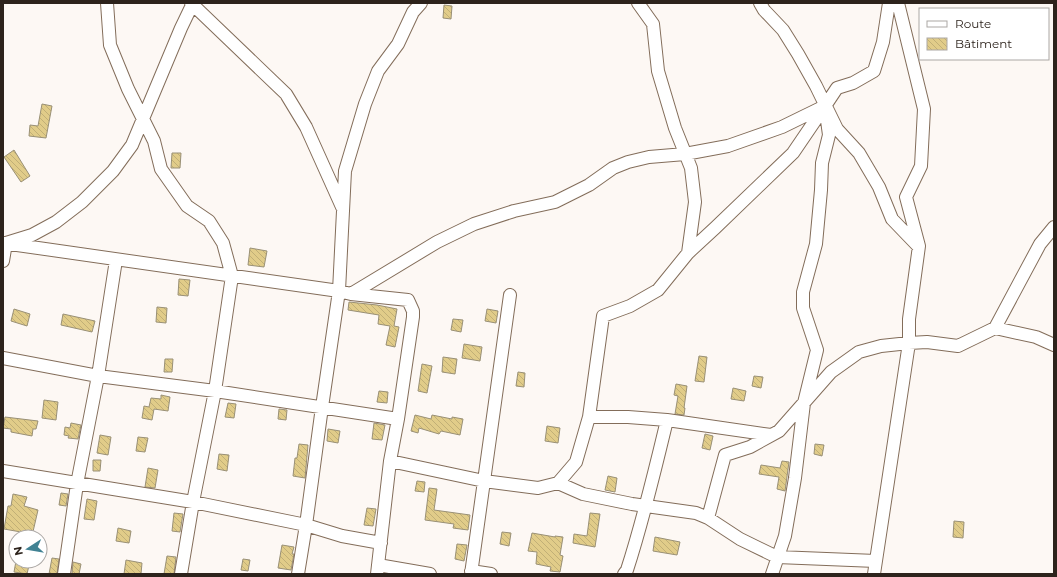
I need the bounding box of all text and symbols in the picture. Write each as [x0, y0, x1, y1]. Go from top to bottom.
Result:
legend [919, 8, 1049, 60]
text: Route [955, 16, 991, 31]
text: Bâtiment [955, 36, 1012, 51]
north arrow [8, 529, 48, 569]
text: N [10, 545, 26, 557]

